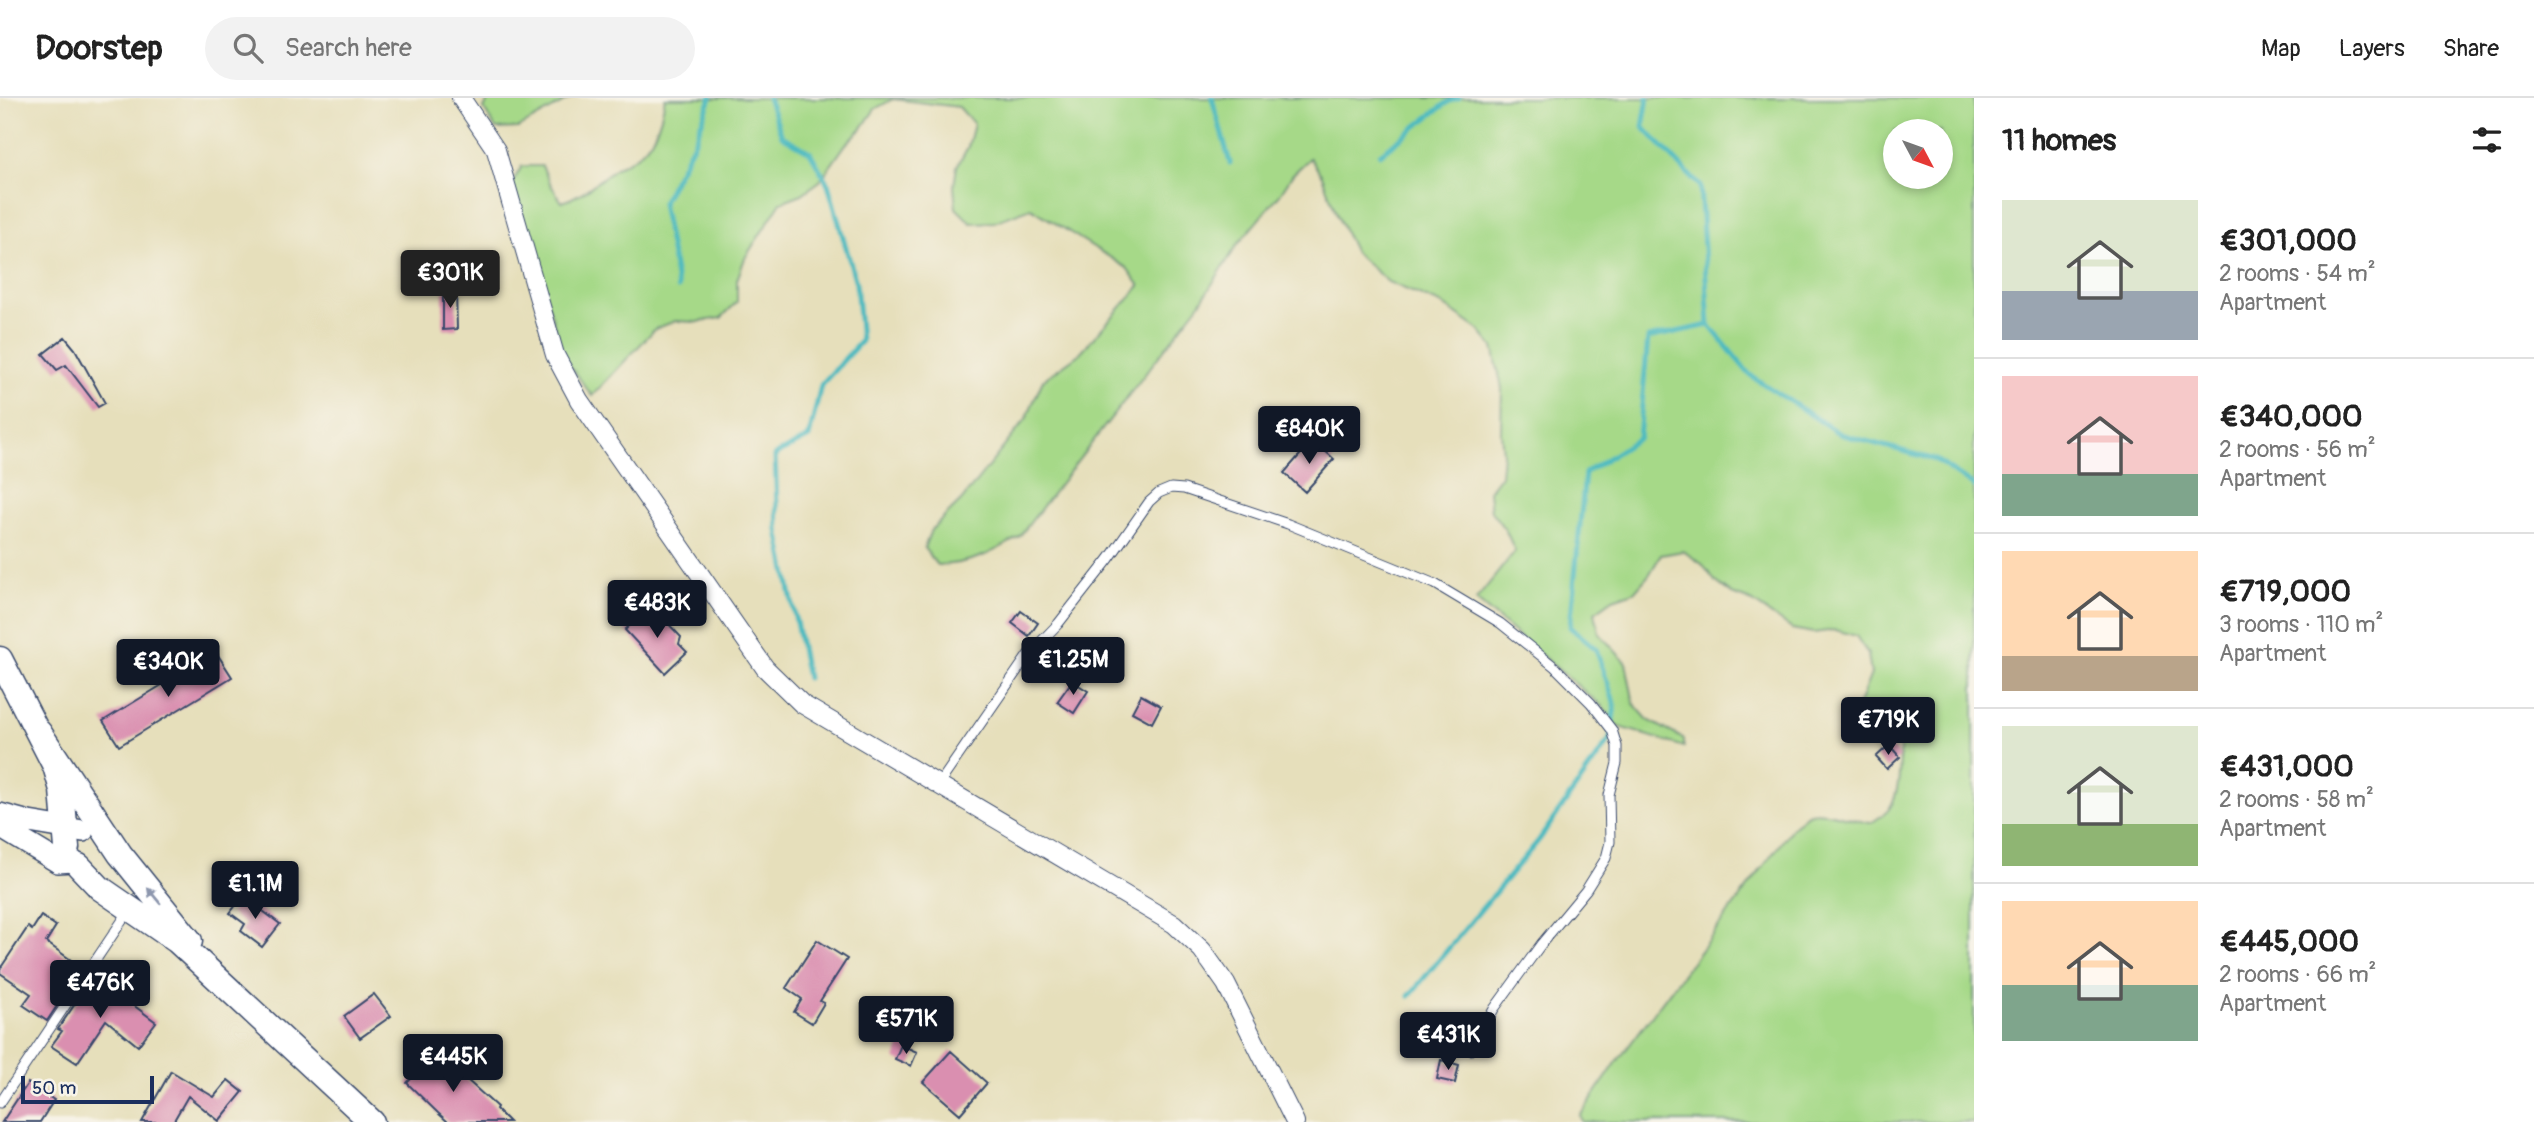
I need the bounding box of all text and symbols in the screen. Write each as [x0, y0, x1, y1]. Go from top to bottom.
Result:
search box [205, 17, 695, 80]
text: Doorstep [35, 28, 163, 69]
icon: search [229, 29, 267, 67]
text: Search here [285, 32, 412, 64]
text: Map [2261, 34, 2301, 63]
text: Layers [2339, 34, 2405, 63]
text: Share [2443, 34, 2499, 63]
north arrow [1883, 119, 1953, 189]
map controls [1883, 119, 1953, 189]
icon: filters [2468, 121, 2506, 159]
text: 11 homes [2002, 122, 2116, 159]
text: €301,000 [2219, 222, 2357, 259]
icon: home [2058, 228, 2142, 312]
pin: €301K [401, 250, 499, 310]
text: €301K [417, 258, 483, 287]
text: 2 rooms · 54 m² [2219, 259, 2376, 288]
text: Apartment [2219, 288, 2326, 317]
text: €340,000 [2219, 398, 2363, 435]
icon: home [2058, 404, 2142, 488]
pin: €840K [1260, 406, 1358, 466]
text: €840K [1274, 414, 1344, 443]
text: 2 rooms · 56 m² [2219, 435, 2376, 464]
text: Apartment [2219, 464, 2326, 493]
text: €719,000 [2219, 573, 2351, 610]
icon: home [2058, 579, 2142, 663]
pin: €483K [608, 580, 706, 640]
text: €483K [624, 588, 690, 617]
text: 3 rooms · 110 m² [2219, 610, 2383, 639]
pin: €1.25M [1016, 638, 1130, 697]
text: Apartment [2219, 639, 2326, 668]
pin: €340K [119, 640, 217, 699]
text: €1.25M [1037, 645, 1109, 674]
text: €340K [133, 647, 203, 676]
pin: €719K [1839, 698, 1937, 757]
text: €719K [1857, 705, 1919, 734]
text: €431,000 [2219, 748, 2354, 785]
icon: home [2058, 754, 2142, 838]
text: 2 rooms · 58 m² [2219, 785, 2374, 814]
text: Apartment [2219, 814, 2326, 843]
pin: €1.1M [206, 862, 304, 921]
text: €1.1M [228, 869, 282, 898]
one-way arrow [147, 887, 162, 905]
text: €445,000 [2219, 923, 2359, 960]
icon: home [2058, 929, 2142, 1013]
pin: €476K [51, 960, 149, 1020]
text: 2 rooms · 66 m² [2219, 960, 2376, 989]
text: €476K [66, 968, 134, 997]
text: Apartment [2219, 989, 2326, 1018]
pin: €571K [857, 996, 955, 1056]
text: €571K [875, 1004, 937, 1033]
pin: €431K [1399, 1012, 1497, 1072]
text: €431K [1416, 1020, 1480, 1049]
pin: €445K [404, 1034, 502, 1094]
text: €445K [419, 1042, 487, 1071]
scale bar [21, 1073, 154, 1105]
text: 50 m [32, 1076, 76, 1100]

